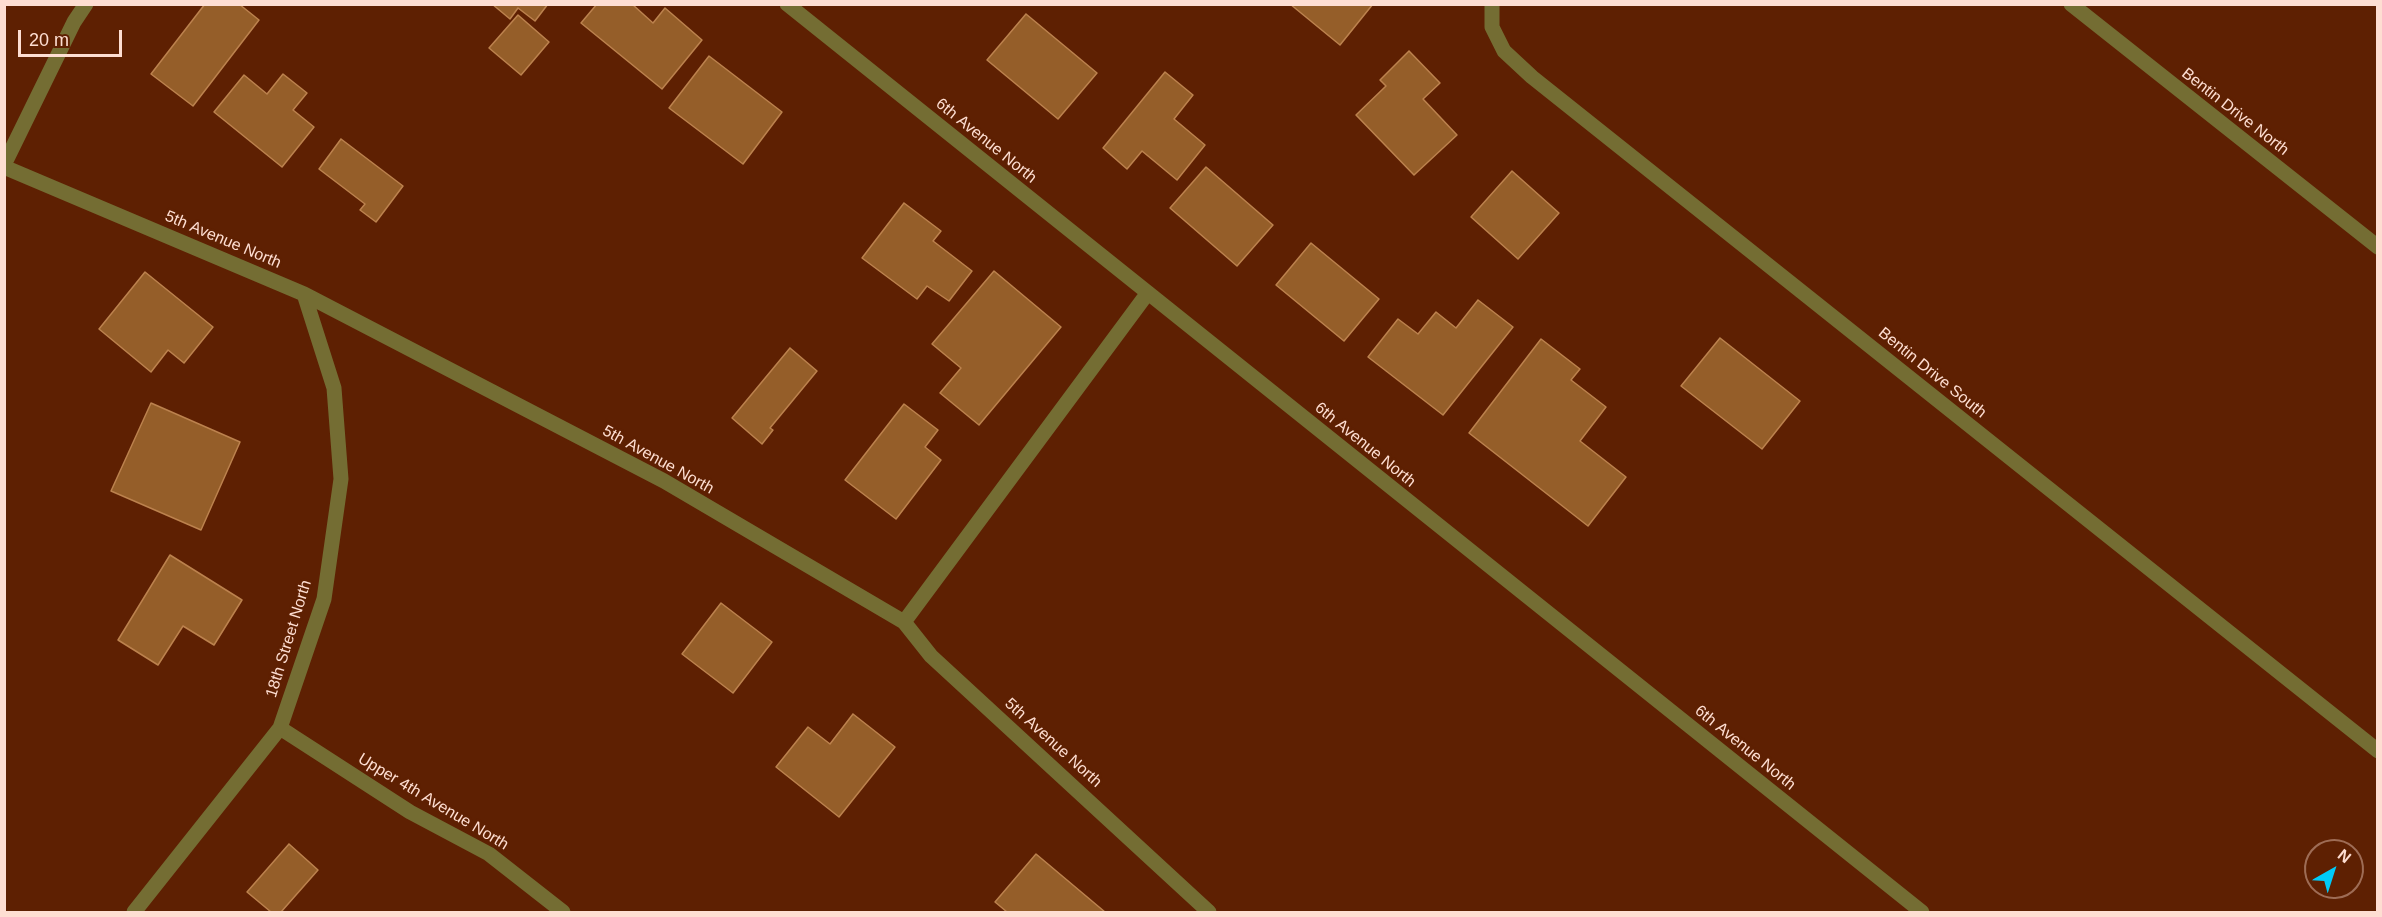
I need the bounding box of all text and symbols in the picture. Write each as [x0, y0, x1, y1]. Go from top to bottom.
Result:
scale bar [21, 18, 124, 56]
text: 20 m [29, 30, 69, 50]
street label: Bentin Drive North [2178, 64, 2292, 160]
street label: 6th Avenue North [932, 94, 1040, 188]
street label: 5th Avenue North [162, 207, 284, 273]
street label: Bentin Drive South [1874, 324, 1990, 422]
street label: 6th Avenue North [1311, 398, 1419, 492]
street label: 5th Avenue North [599, 421, 717, 499]
street label: 18th Street North [262, 578, 316, 700]
street label: 5th Avenue North [1000, 694, 1106, 792]
street label: 6th Avenue North [1691, 701, 1799, 795]
street label: Upper 4th Avenue North [354, 749, 512, 855]
north arrow [2304, 839, 2364, 899]
text: N [2335, 846, 2354, 866]

